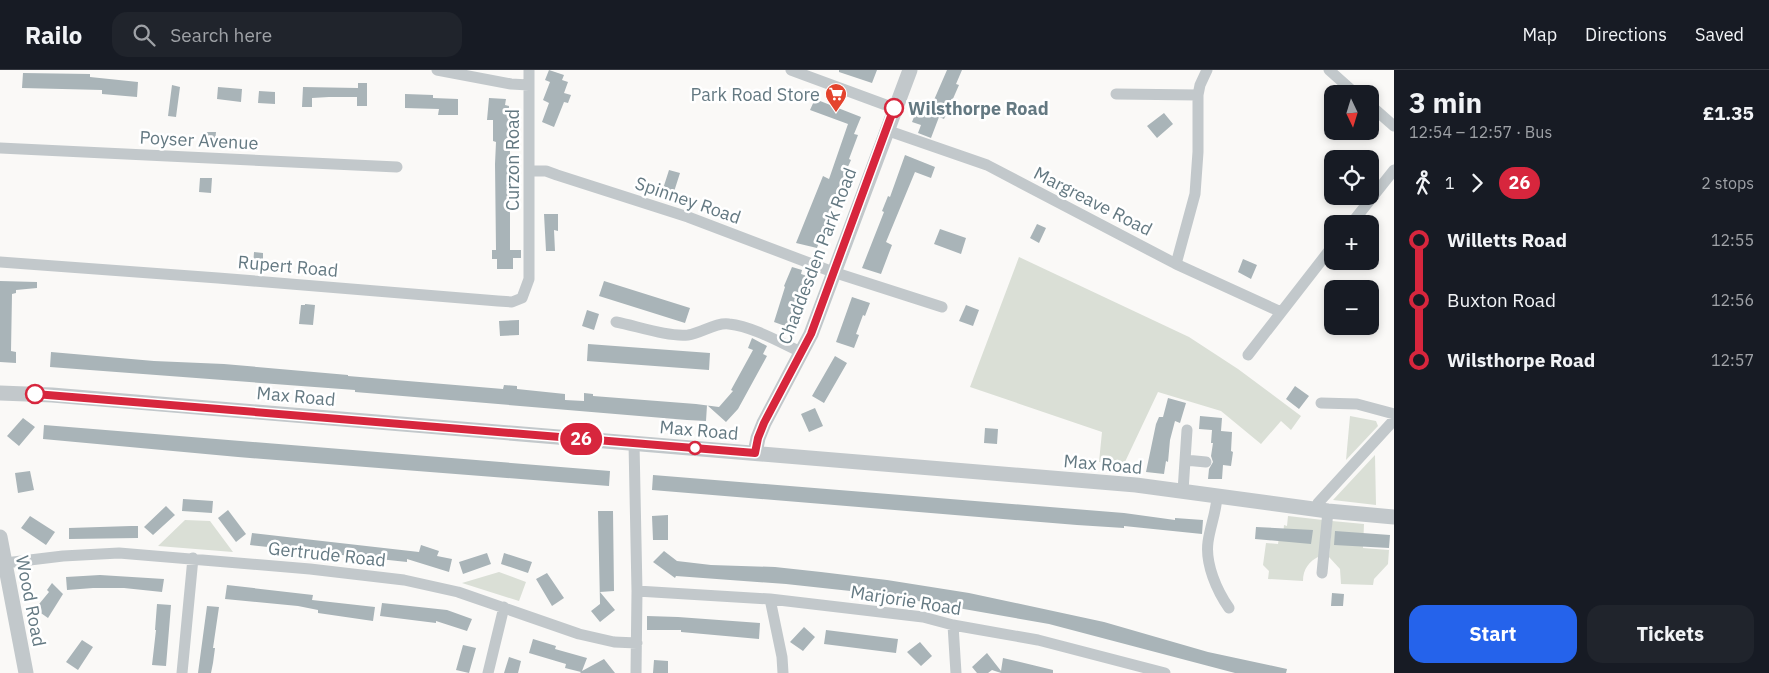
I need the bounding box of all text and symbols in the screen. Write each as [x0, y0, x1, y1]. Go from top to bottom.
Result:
search box [112, 12, 462, 57]
text: Railo [25, 19, 82, 51]
icon: search [130, 21, 158, 49]
text: Search here [170, 23, 272, 47]
text: Map [1522, 23, 1557, 46]
text: Directions [1585, 23, 1667, 46]
text: Saved [1695, 23, 1744, 46]
supermarket icon: Park Road Store [824, 82, 848, 113]
place label: Park Road Store [691, 83, 820, 106]
text: 3 min [1409, 84, 1482, 121]
north arrow [1324, 85, 1379, 140]
map controls [1324, 85, 1379, 335]
place label: Wilsthorpe Road [908, 97, 1049, 120]
marker: Wilsthorpe Road [884, 98, 904, 118]
text: £1.35 [1703, 101, 1754, 125]
street label: Curzon Road [501, 109, 524, 211]
text: 12:54 – 12:57 · Bus [1409, 122, 1552, 142]
street label: Poyser Avenue [139, 125, 259, 155]
button: locate [1324, 150, 1379, 205]
street label: Margreave Road [1030, 161, 1156, 241]
street label: Chaddesden Park Road [773, 164, 861, 348]
icon: walk [1409, 169, 1437, 197]
icon: forward [1463, 169, 1491, 197]
street label: Spinney Road [632, 171, 744, 229]
text: 26 [1509, 171, 1530, 194]
text: 1 [1445, 173, 1455, 193]
text: 2 stops [1701, 173, 1754, 193]
button: + [1324, 215, 1379, 270]
text: Willetts Road [1447, 228, 1567, 252]
text: 12:55 [1711, 230, 1754, 250]
street label: Rupert Road [237, 250, 339, 282]
button: − [1324, 280, 1379, 335]
text: Buxton Road [1447, 288, 1556, 312]
text: 12:56 [1711, 290, 1754, 310]
text: Wilsthorpe Road [1447, 348, 1595, 372]
text: 12:57 [1711, 350, 1754, 370]
street label: Max Road [256, 381, 336, 411]
unlabelled marker [25, 384, 45, 404]
street label: Max Road [659, 415, 739, 445]
line badge: 26 [558, 423, 604, 455]
text: 26 [570, 427, 592, 450]
unlabelled marker [688, 441, 702, 455]
street label: Max Road [1063, 449, 1143, 479]
street label: Gertrude Road [267, 536, 387, 572]
street label: Wood Road [11, 554, 51, 648]
street label: Marjorie Road [849, 580, 963, 620]
button: Start [1409, 605, 1577, 663]
button: Tickets [1587, 605, 1754, 663]

